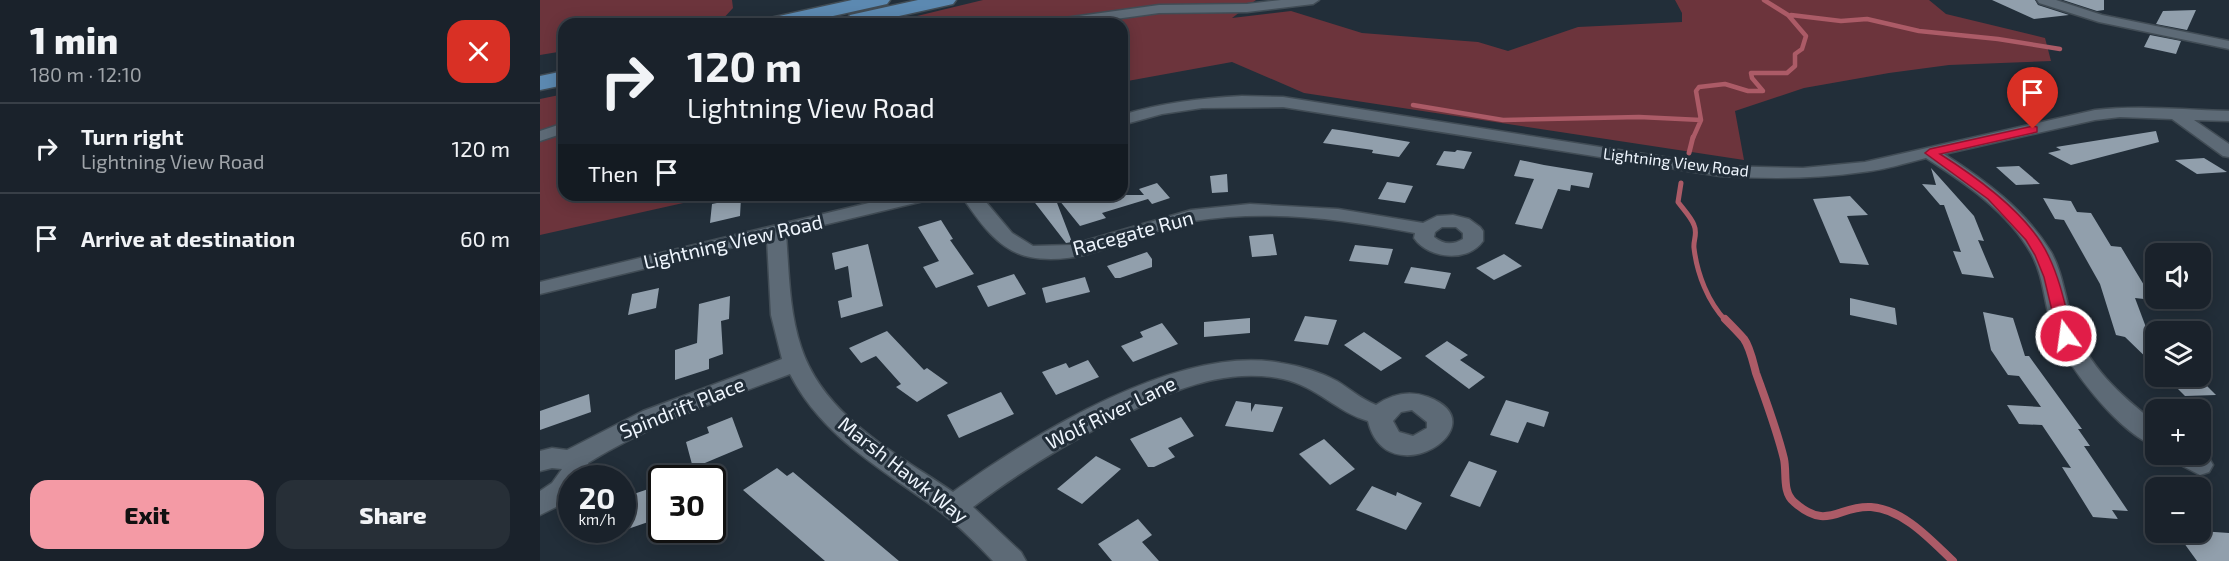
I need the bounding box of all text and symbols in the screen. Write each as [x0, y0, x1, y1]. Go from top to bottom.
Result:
text: 1 min [30, 18, 118, 61]
button: close [447, 20, 510, 83]
text: 120 m [687, 40, 802, 90]
icon: right [588, 42, 666, 120]
text: 180 m · 12:10 [30, 62, 142, 86]
pin [2007, 67, 2058, 129]
icon: arrive [2016, 76, 2049, 109]
text: Lightning View Road [687, 91, 935, 123]
text: Turn right [81, 123, 183, 149]
icon: right [30, 132, 63, 165]
text: 120 m [451, 135, 510, 161]
street label: Lightning View Road [1602, 143, 1750, 180]
text: Lightning View Road [81, 149, 264, 173]
icon: arrive [650, 156, 683, 189]
text: Then [588, 160, 638, 186]
street label: Racegate Run [1070, 204, 1196, 260]
street label: Lightning View Road [641, 209, 825, 273]
icon: arrive [30, 222, 63, 255]
text: Arrive at destination [81, 225, 295, 251]
text: 60 m [460, 225, 510, 251]
map controls [2145, 243, 2211, 543]
button: sound [2145, 243, 2211, 309]
position arrow [2034, 304, 2098, 368]
button: layers [2145, 321, 2211, 387]
street label: Wolf River Lane [1042, 370, 1180, 454]
street label: Spindrift Place [616, 371, 748, 443]
button: + [2145, 399, 2211, 465]
street label: Marsh Hawk Way [834, 411, 974, 528]
speed limit sign: 30 [648, 465, 726, 543]
button: − [2145, 477, 2211, 543]
text: 20 [579, 479, 615, 515]
button: Exit [30, 480, 264, 549]
button: Share [276, 480, 510, 549]
text: km/h [578, 510, 616, 528]

